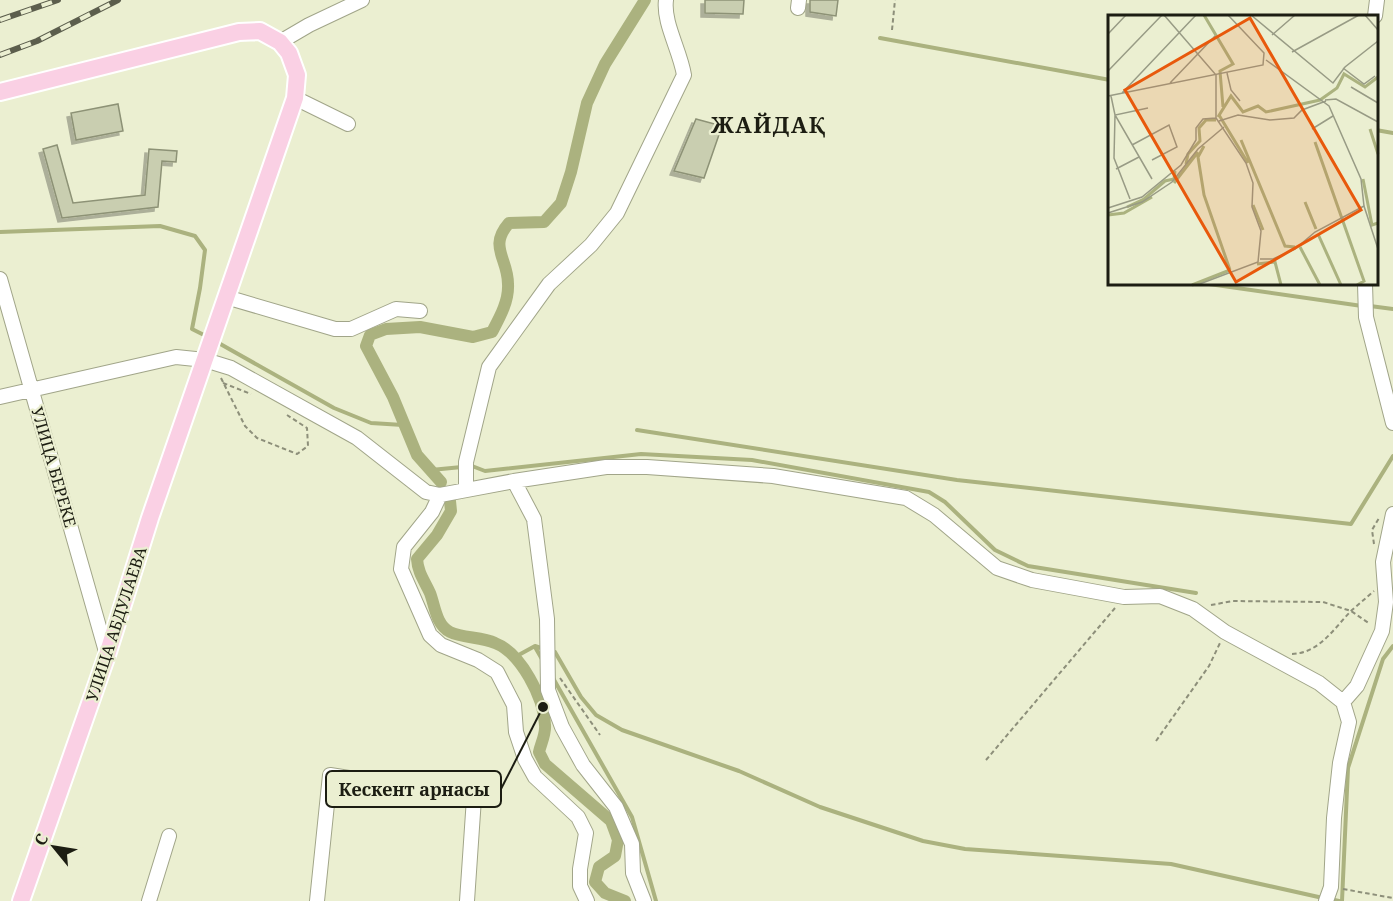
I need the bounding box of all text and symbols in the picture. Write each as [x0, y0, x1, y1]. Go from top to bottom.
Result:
inset map [1108, 15, 1378, 285]
district label: ЖАЙДАҚ [711, 109, 827, 139]
street label: УЛИЦА БЕРЕКЕ [26, 404, 82, 530]
street label: УЛИЦА АБДУЛАЕВА [81, 543, 152, 704]
callout: Кескент арнасы [326, 771, 501, 807]
text: Кескент арнасы [338, 777, 490, 801]
north arrow [24, 817, 84, 877]
text: С [29, 829, 53, 850]

